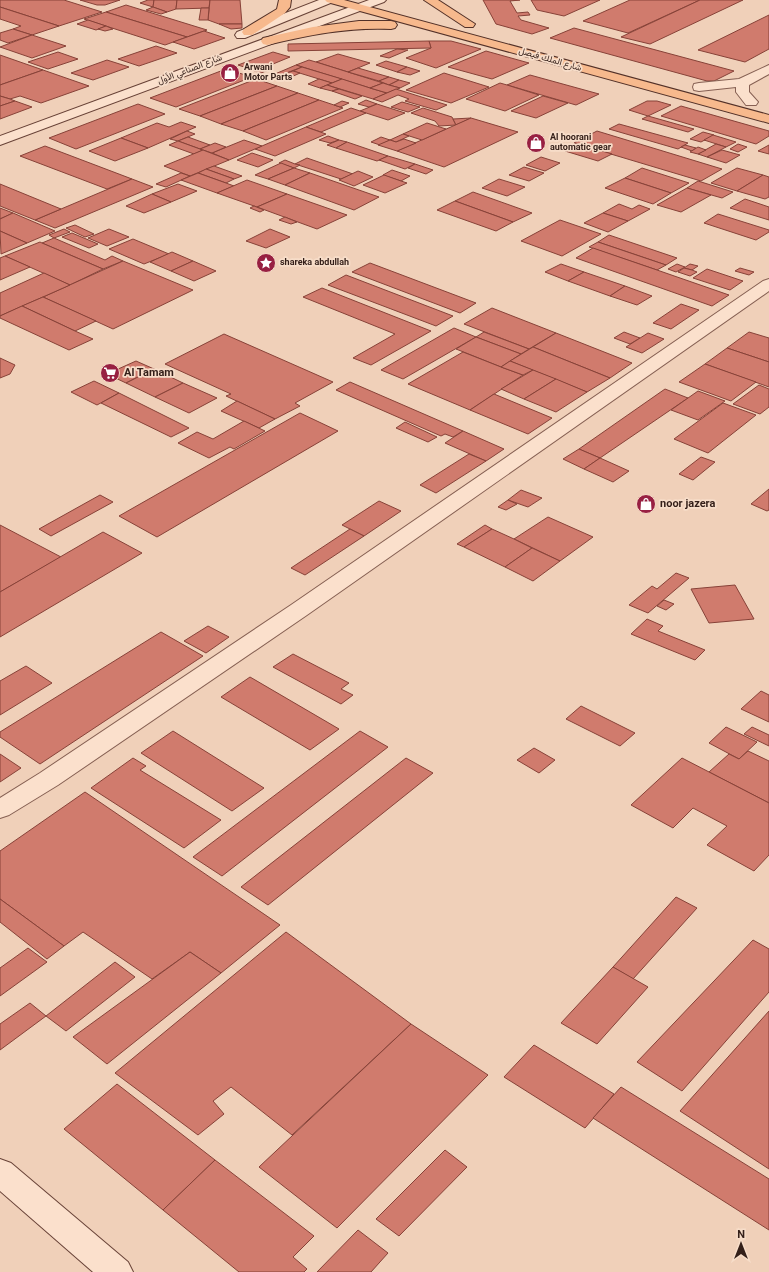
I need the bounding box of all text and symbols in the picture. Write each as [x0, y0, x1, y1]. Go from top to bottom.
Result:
street label: شارع الملك فيصل [517, 44, 583, 76]
street label: شارع الصناعي الأول [156, 51, 224, 89]
place label: Arwani Motor Parts [244, 61, 293, 85]
shop icon: Arwani Motor Parts [219, 62, 241, 84]
place label: Al hoorani automatic gear [550, 131, 612, 155]
shop icon: Al hoorani automatic gear [525, 132, 547, 154]
place icon: shareka abdullah [255, 252, 277, 274]
place label: shareka abdullah [280, 256, 349, 270]
supermarket icon: Al Tamam [99, 362, 121, 384]
place label: Al Tamam [124, 365, 174, 382]
shop icon: noor jazera [635, 493, 657, 515]
place label: noor jazera [660, 496, 715, 513]
north arrow [721, 1224, 761, 1264]
text: N [737, 1227, 745, 1244]

